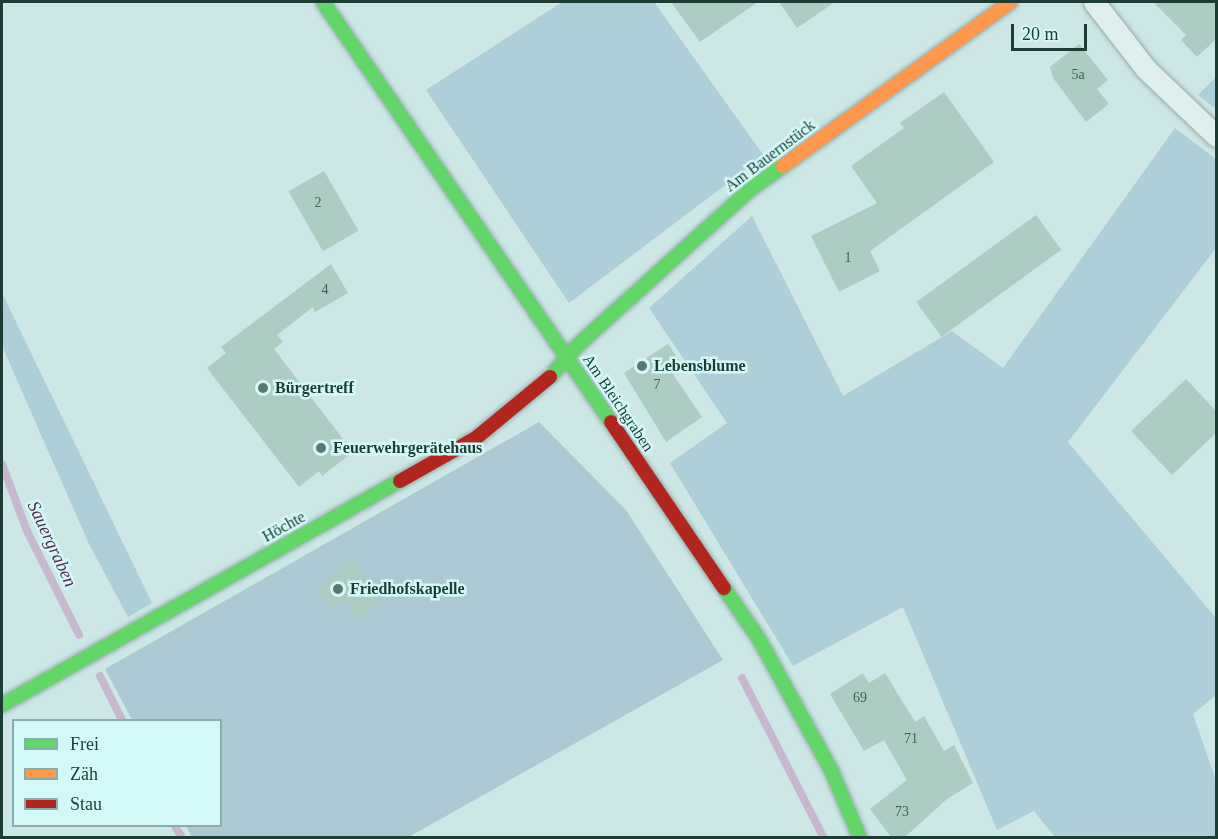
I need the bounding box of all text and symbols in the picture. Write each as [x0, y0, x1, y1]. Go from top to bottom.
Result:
scale bar [1014, 12, 1090, 50]
text: 20 m [1022, 24, 1059, 44]
house number: 5a [1071, 67, 1085, 83]
street label: Am Bauernstück [721, 116, 819, 196]
house number: 2 [314, 195, 322, 211]
house number: 1 [844, 250, 852, 266]
house number: 4 [322, 282, 328, 298]
street label: Am Bleichgraben [578, 351, 658, 455]
place label: Lebensblume [654, 356, 746, 376]
marker: Lebensblume [635, 359, 649, 373]
house number: 7 [654, 377, 660, 393]
place label: Bürgertreff [275, 378, 354, 398]
marker: Bürgertreff [256, 381, 270, 395]
place label: Feuerwehrgerätehaus [333, 438, 482, 458]
marker: Feuerwehrgerätehaus [314, 441, 328, 455]
water label: Sauergraben [23, 498, 81, 590]
street label: Höchte [259, 507, 309, 547]
place label: Friedhofskapelle [350, 579, 465, 599]
marker: Friedhofskapelle [331, 582, 345, 596]
house number: 69 [853, 690, 867, 706]
legend [12, 719, 222, 827]
house number: 71 [904, 731, 918, 747]
text: Frei [70, 734, 99, 754]
text: Zäh [70, 764, 98, 784]
text: Stau [70, 794, 102, 814]
house number: 73 [895, 804, 909, 820]

